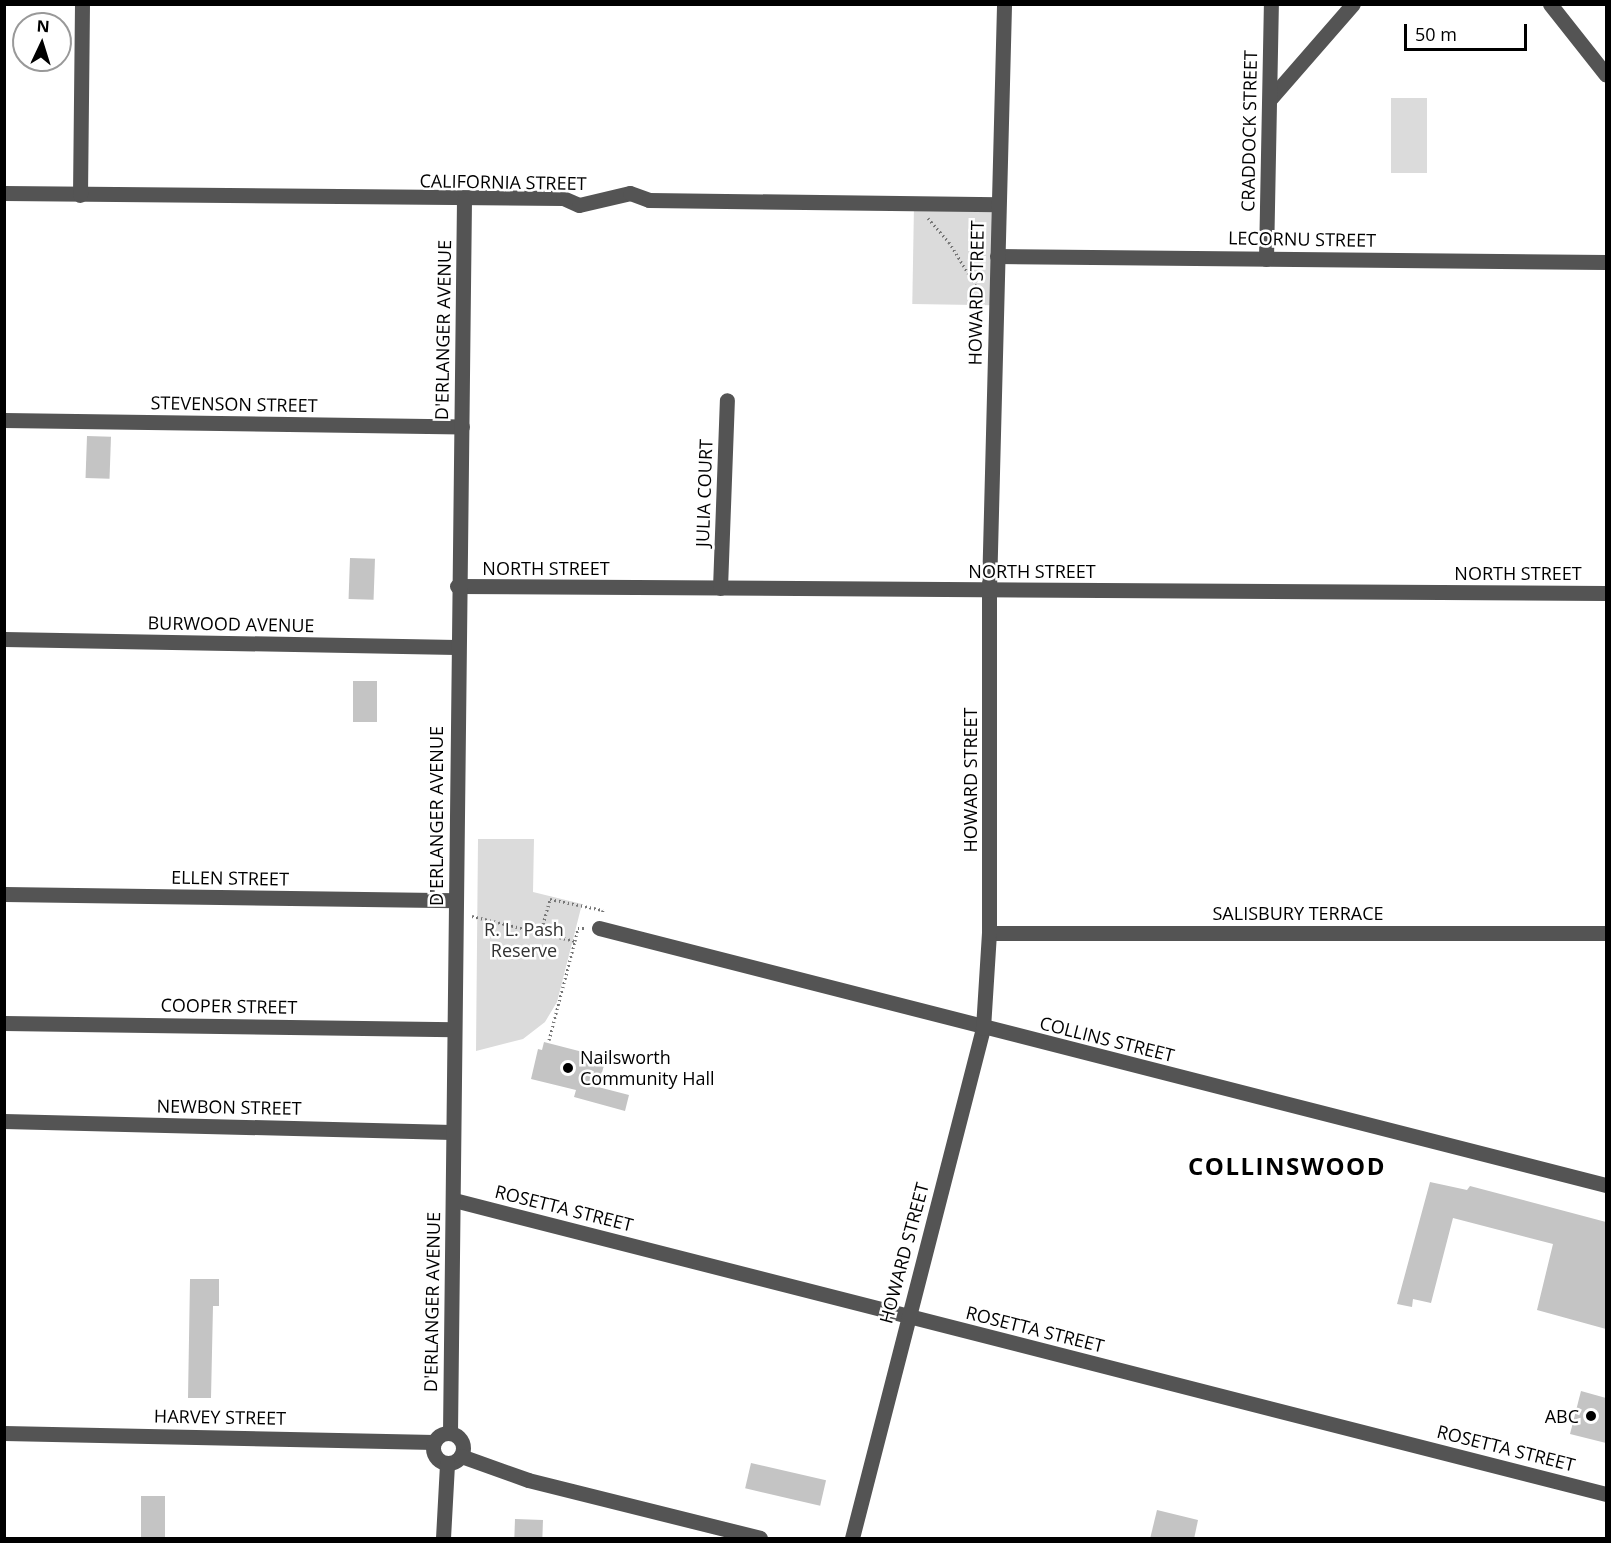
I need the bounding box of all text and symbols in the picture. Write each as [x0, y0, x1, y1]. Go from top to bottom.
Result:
north arrow [12, 12, 72, 72]
scale bar [1407, 12, 1530, 50]
text: N [36, 15, 50, 37]
text: 50 m [1415, 22, 1457, 46]
street label: CRADDOCK STREET [1237, 50, 1261, 212]
street label: CALIFORNIA STREET [419, 170, 587, 194]
street label: HOWARD STREET [964, 220, 988, 366]
street label: LECORNU STREET [1228, 227, 1376, 251]
street label: D'ERLANGER AVENUE [431, 240, 455, 420]
street label: STEVENSON STREET [150, 392, 318, 416]
street label: JULIA COURT [691, 439, 717, 547]
street label: NORTH STREET [482, 557, 610, 579]
street label: NORTH STREET [968, 560, 1096, 582]
street label: NORTH STREET [1454, 562, 1582, 584]
street label: BURWOOD AVENUE [147, 612, 315, 636]
street label: HOWARD STREET [959, 708, 981, 852]
street label: D'ERLANGER AVENUE [425, 726, 447, 906]
street label: ELLEN STREET [171, 866, 289, 890]
street label: SALISBURY TERRACE [1212, 902, 1384, 924]
park label: R. L. Pash Reserve [484, 919, 564, 962]
street label: COOPER STREET [160, 994, 298, 1018]
street label: COLLINS STREET [1037, 1012, 1177, 1066]
place label: Nailsworth Community Hall [580, 1047, 715, 1090]
marker: Nailsworth Community Hall [561, 1061, 575, 1075]
street label: NEWBON STREET [156, 1095, 302, 1119]
district label: COLLINSWOOD [1188, 1152, 1386, 1180]
street label: ROSETTA STREET [493, 1180, 635, 1236]
street label: HOWARD STREET [875, 1180, 933, 1326]
street label: D'ERLANGER AVENUE [420, 1212, 444, 1392]
street label: ROSETTA STREET [964, 1301, 1106, 1357]
street label: HARVEY STREET [154, 1405, 286, 1429]
place label: ABC [1545, 1405, 1579, 1427]
marker: ABC [1584, 1409, 1598, 1423]
street label: ROSETTA STREET [1435, 1420, 1577, 1476]

